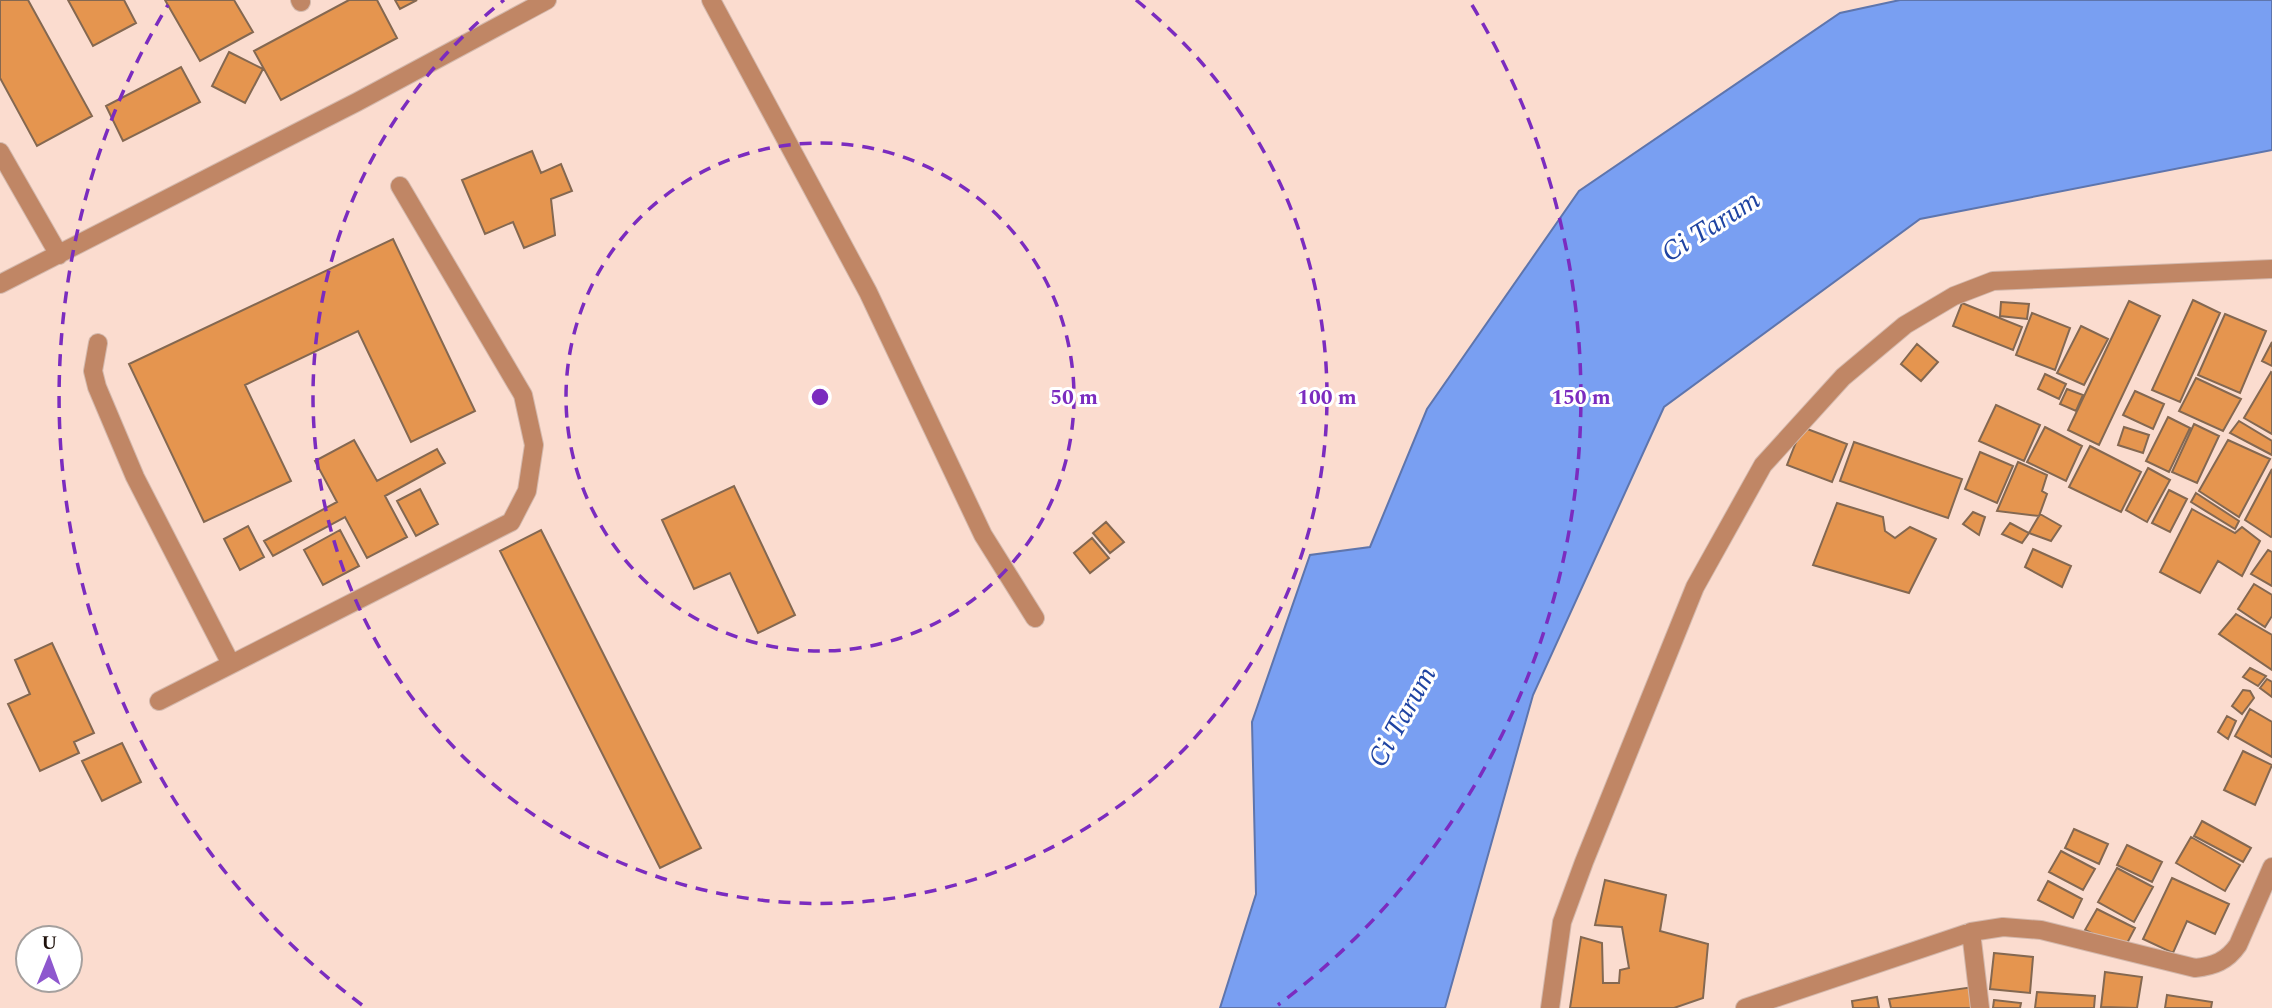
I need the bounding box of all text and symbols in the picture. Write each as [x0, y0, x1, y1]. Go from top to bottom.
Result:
water label: Ci Tarum [1653, 179, 1769, 274]
text: 50 m [1050, 382, 1098, 414]
text: 100 m [1297, 382, 1357, 414]
text: 150 m [1551, 382, 1611, 414]
centre of rings [808, 385, 832, 409]
water label: Ci Tarum [1357, 658, 1448, 775]
north arrow [14, 924, 84, 994]
text: U [41, 929, 58, 958]

